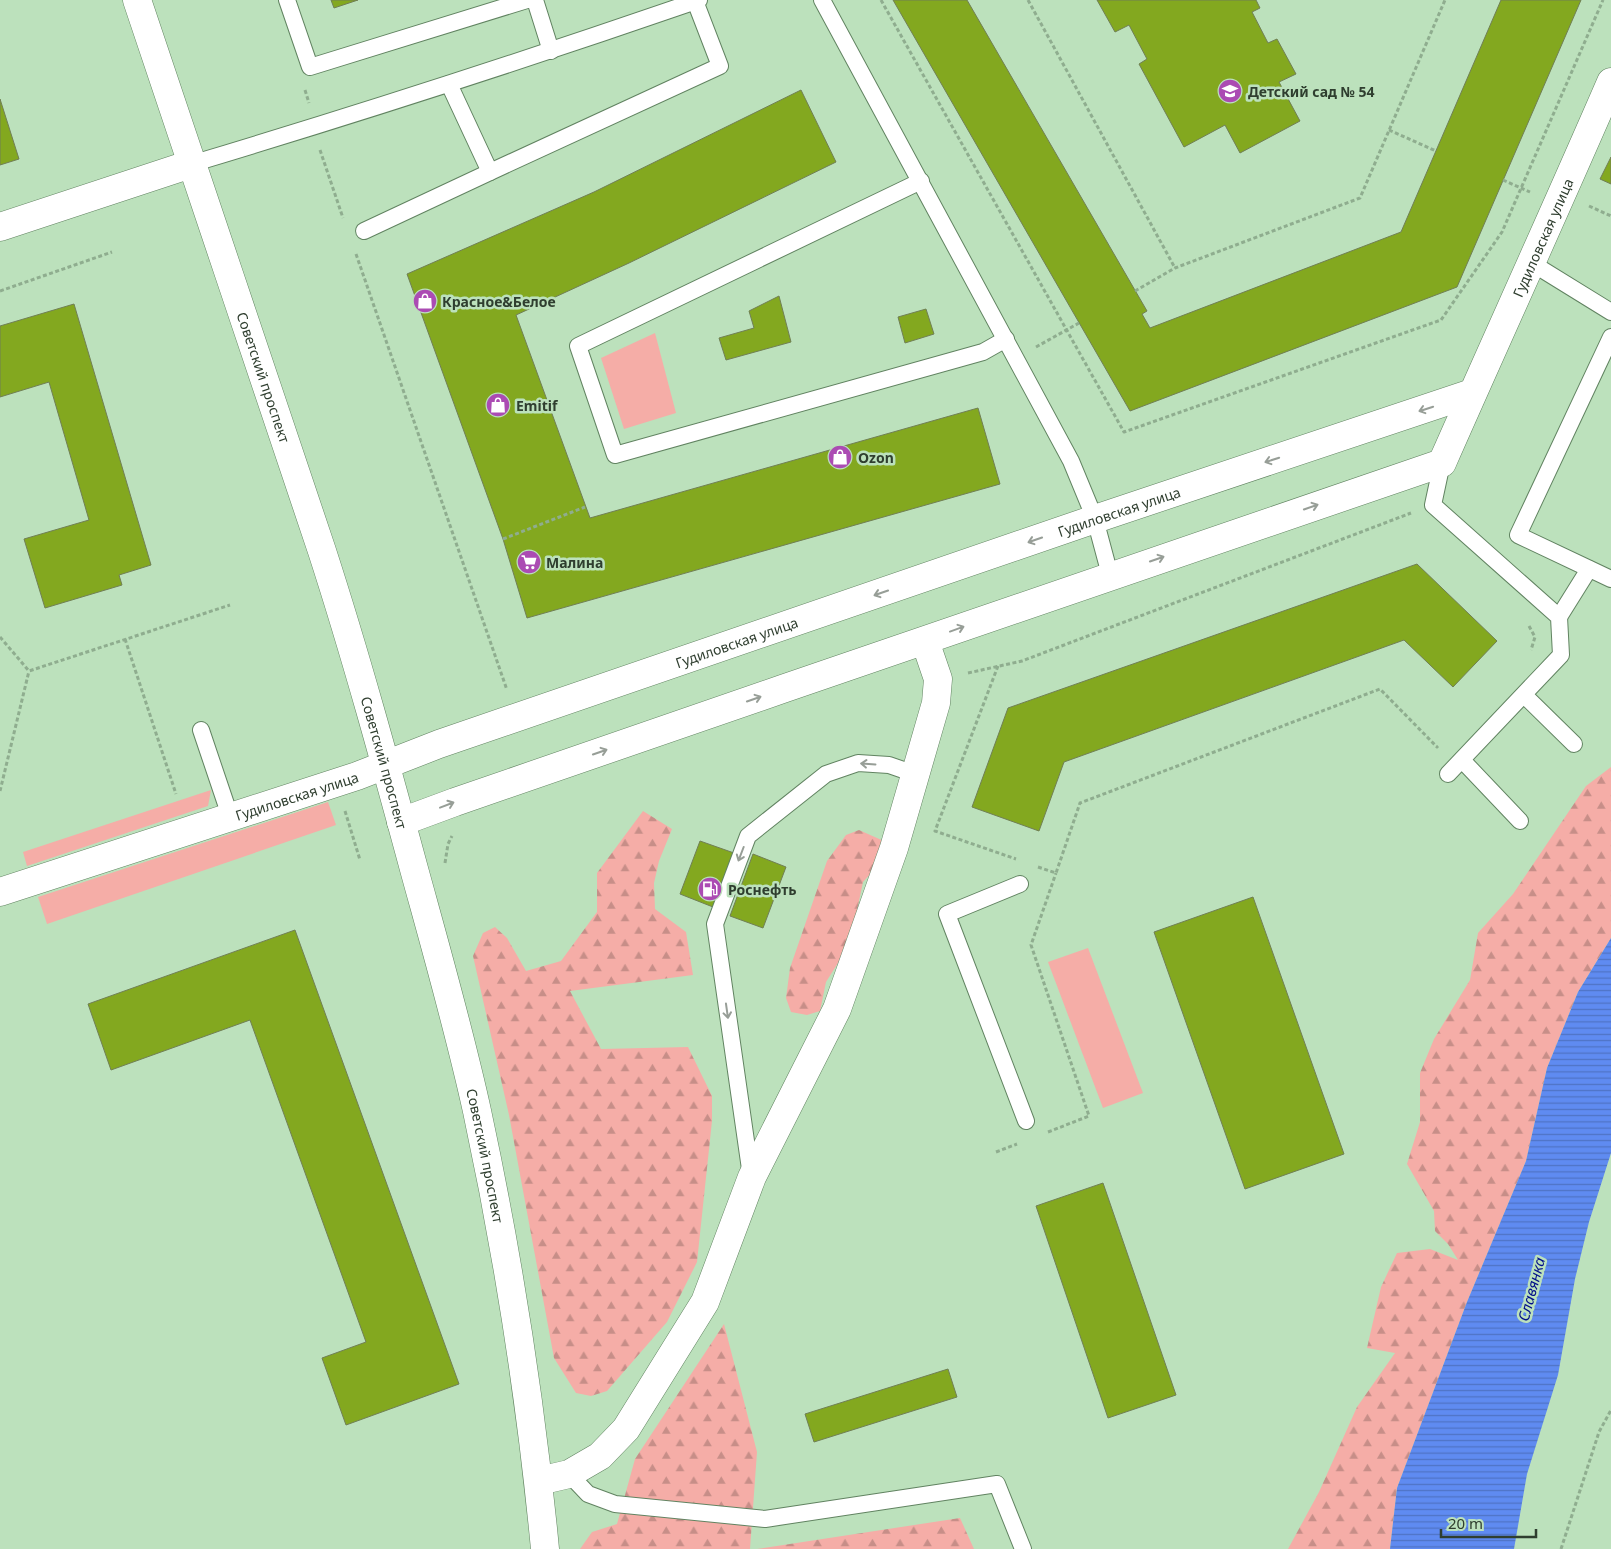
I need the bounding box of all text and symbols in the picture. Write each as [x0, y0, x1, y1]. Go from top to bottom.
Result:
school or university icon: Детский сад № 54 [1217, 78, 1243, 104]
place label: Детский сад № 54 [1248, 82, 1375, 101]
street label: Гудиловская улица [1508, 175, 1577, 300]
shop icon: Красное&Белое [412, 288, 438, 314]
place label: Красное&Белое [442, 292, 556, 311]
street label: Советский проспект [233, 309, 295, 446]
shop icon: Emitif [485, 392, 511, 418]
place label: Emitif [516, 396, 559, 415]
one-way arrow [1418, 404, 1434, 414]
shop icon: Ozon [827, 444, 853, 470]
place label: Ozon [858, 448, 894, 467]
one-way arrow [1265, 456, 1280, 465]
street label: Гудиловская улица [1055, 482, 1183, 541]
one-way arrow [1302, 502, 1318, 511]
one-way arrow [1028, 536, 1043, 545]
supermarket icon: Малина [516, 549, 542, 575]
place label: Малина [546, 553, 603, 572]
one-way arrow [1148, 554, 1164, 563]
one-way arrow [873, 588, 889, 598]
street label: Гудиловская улица [673, 612, 800, 672]
one-way arrow [949, 624, 965, 633]
street label: Советский проспект [357, 694, 412, 831]
one-way arrow [746, 694, 762, 704]
one-way arrow [592, 747, 608, 756]
one-way arrow [860, 759, 876, 769]
street label: Гудиловская улица [233, 767, 361, 824]
one-way arrow [439, 800, 454, 809]
one-way arrow [736, 846, 745, 861]
fuel station icon: Роснефть [697, 876, 723, 902]
place label: Роснефть [728, 880, 797, 899]
one-way arrow [723, 1003, 733, 1019]
street label: Советский проспект [463, 1087, 509, 1225]
water label: Славянка [1513, 1254, 1549, 1323]
scale bar [1441, 1506, 1536, 1538]
text: 20 m [1448, 1513, 1483, 1533]

